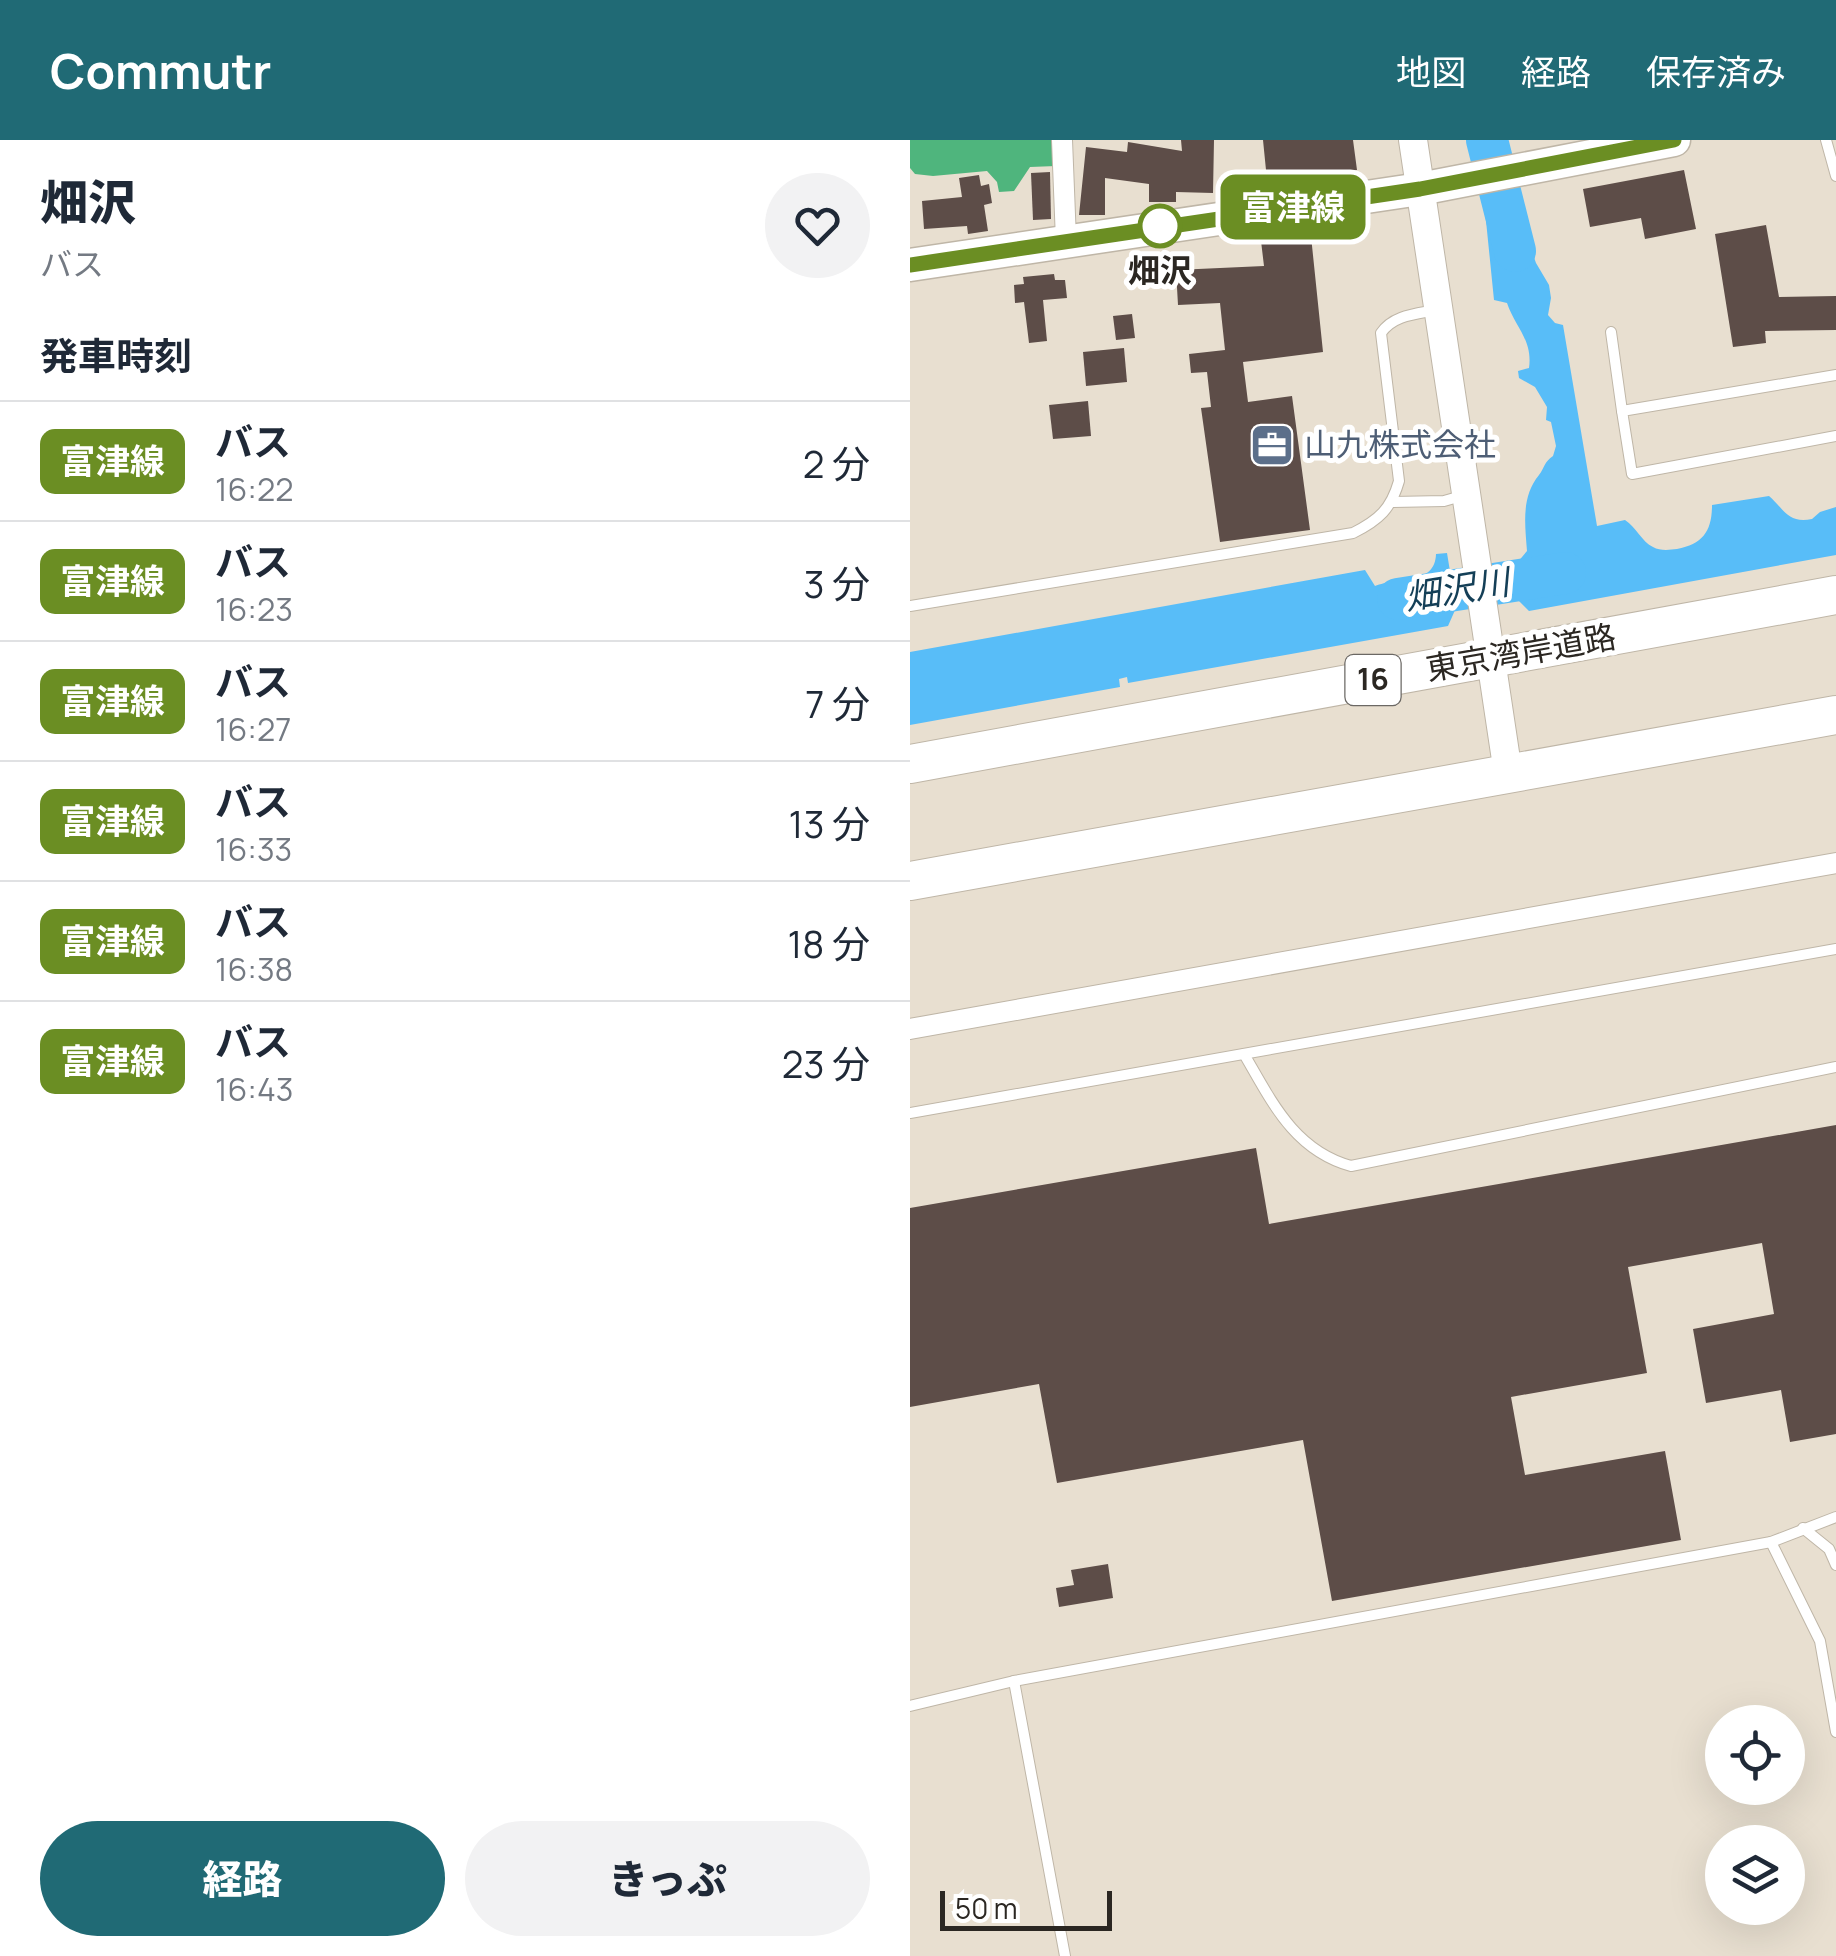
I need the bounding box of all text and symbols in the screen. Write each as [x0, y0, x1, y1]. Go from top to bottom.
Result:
text: Commutr [50, 38, 271, 103]
text: 地図 [1396, 48, 1466, 96]
text: 経路 [1521, 48, 1591, 96]
text: 保存済み [1646, 48, 1786, 96]
text: 畑沢 [40, 169, 136, 234]
button: heart [765, 173, 870, 278]
line badge: 富津線 [1236, 174, 1350, 240]
text: 富津線 [1240, 183, 1346, 231]
marker: 畑沢 [1139, 205, 1181, 247]
text: バス [40, 242, 104, 286]
place label: 畑沢 [1128, 248, 1192, 292]
text: 発車時刻 [40, 329, 192, 381]
text: バス [215, 415, 291, 467]
office icon: 山九株式会社 [1249, 422, 1295, 468]
place label: 山九株式会社 [1304, 422, 1496, 466]
text: 富津線 [60, 437, 165, 485]
text: 2 分 [803, 437, 870, 489]
text: 16:22 [215, 467, 293, 511]
text: バス [215, 535, 291, 587]
water label: 畑沢川 [1401, 556, 1516, 621]
text: 富津線 [60, 557, 165, 605]
text: 3 分 [803, 557, 870, 609]
text: 16:23 [215, 587, 293, 631]
street label: 東京湾岸道路 [1422, 614, 1619, 690]
text: バス [215, 655, 291, 707]
road number: 16 [1346, 655, 1400, 705]
text: 富津線 [60, 677, 165, 725]
text: 7 分 [805, 677, 870, 729]
text: 16:27 [215, 707, 291, 751]
text: バス [215, 775, 291, 827]
text: 富津線 [60, 797, 165, 845]
text: 13 分 [789, 797, 870, 849]
text: 16:33 [215, 827, 292, 871]
text: バス [215, 895, 291, 947]
text: 富津線 [60, 917, 165, 965]
text: 18 分 [788, 917, 870, 969]
text: 16:38 [215, 947, 293, 991]
text: バス [215, 1015, 291, 1067]
text: 富津線 [60, 1037, 165, 1085]
text: 23 分 [782, 1037, 870, 1089]
text: 16:43 [215, 1067, 293, 1111]
map controls [1705, 1705, 1805, 1925]
button: locate [1705, 1705, 1805, 1805]
button: 経路 [40, 1821, 445, 1936]
button: きっぷ [465, 1821, 870, 1936]
button: layers [1705, 1825, 1805, 1925]
scale bar [940, 1886, 1112, 1930]
text: 50 m [955, 1889, 1018, 1927]

